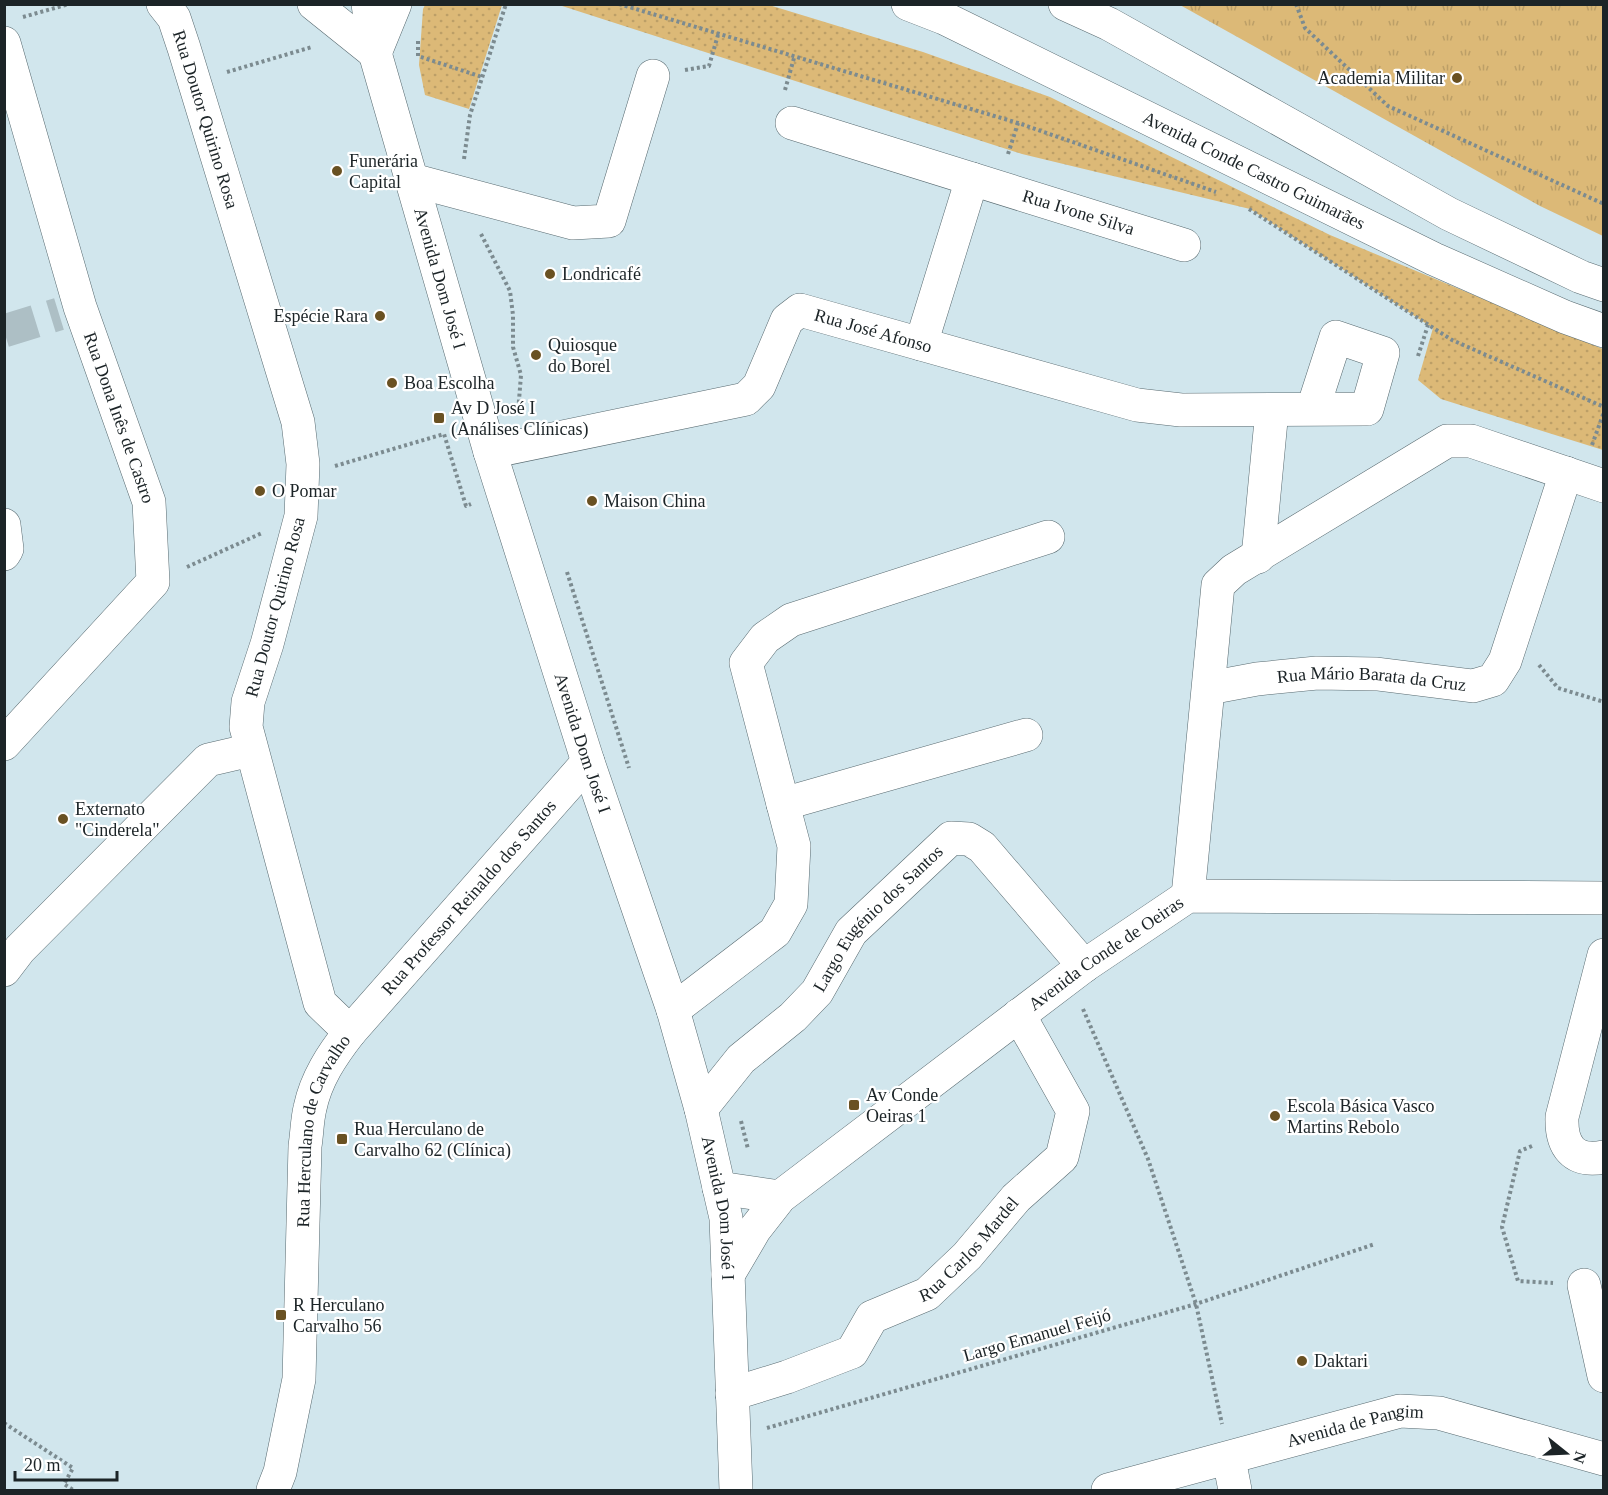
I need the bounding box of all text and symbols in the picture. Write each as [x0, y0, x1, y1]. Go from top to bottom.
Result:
street label: Rua Doutor Quirino Rosa [169, 28, 242, 211]
place label: Academia Militar [1318, 68, 1445, 88]
marker: Academia Militar [1450, 71, 1464, 85]
street label: Avenida Conde Castro Guimarães [1139, 107, 1368, 234]
place label: Funerária Capital [349, 151, 418, 192]
marker: Funerária Capital [330, 164, 344, 178]
street label: Rua Ivone Silva [1020, 185, 1137, 239]
street label: Avenida Dom José I [410, 205, 470, 351]
place label: Londricafé [562, 264, 641, 284]
marker: Londricafé [543, 267, 557, 281]
street label: Rua José Afonso [812, 305, 934, 357]
place label: Espécie Rara [274, 306, 368, 326]
marker: Espécie Rara [373, 309, 387, 323]
street label: Rua Dona Inês de Castro [80, 329, 159, 506]
place label: Quiosque do Borel [548, 335, 617, 376]
marker: Quiosque do Borel [529, 348, 543, 362]
place label: Boa Escolha [404, 373, 494, 393]
marker: Boa Escolha [385, 376, 399, 390]
place label: Av D José I (Análises Clínicas) [451, 398, 588, 440]
marker: Av D José I (Análises Clínicas) [432, 411, 446, 425]
place label: O Pomar [272, 481, 337, 501]
marker: O Pomar [253, 484, 267, 498]
place label: Maison China [604, 491, 706, 511]
marker: Maison China [585, 494, 599, 508]
street label: Rua Doutor Quirino Rosa [241, 515, 309, 699]
street label: Rua Mário Barata da Cruz [1276, 663, 1467, 695]
street label: Avenida Dom José I [550, 670, 615, 816]
street label: Rua Professor Reinaldo dos Santos [378, 796, 560, 999]
place label: Externato "Cinderela" [75, 799, 160, 840]
marker: Externato "Cinderela" [56, 812, 70, 826]
street label: Largo Eugénio dos Santos [809, 841, 947, 995]
street label: Avenida Conde de Oeiras [1025, 892, 1187, 1014]
street label: Rua Herculano de Carvalho [293, 1031, 354, 1228]
place label: Av Conde Oeiras 1 [866, 1085, 938, 1126]
place label: Escola Básica Vasco Martins Rebolo [1287, 1096, 1435, 1137]
marker: Av Conde Oeiras 1 [847, 1098, 861, 1112]
marker: Escola Básica Vasco Martins Rebolo [1268, 1109, 1282, 1123]
place label: Rua Herculano de Carvalho 62 (Clínica) [354, 1119, 511, 1161]
marker: Rua Herculano de Carvalho 62 (Clínica) [335, 1132, 349, 1146]
street label: Avenida Dom José I [698, 1134, 738, 1281]
street label: Rua Carlos Mardel [916, 1193, 1023, 1306]
place label: R Herculano Carvalho 56 [293, 1295, 384, 1336]
street label: Largo Emanuel Feijó [961, 1304, 1113, 1366]
marker: R Herculano Carvalho 56 [274, 1308, 288, 1322]
place label: Daktari [1314, 1351, 1368, 1371]
marker: Daktari [1295, 1354, 1309, 1368]
street label: Avenida de Pangim [1285, 1401, 1424, 1451]
north arrow [1536, 1423, 1596, 1483]
scale bar [15, 1444, 117, 1482]
text: N [1570, 1449, 1590, 1466]
text: 20 m [24, 1455, 61, 1475]

